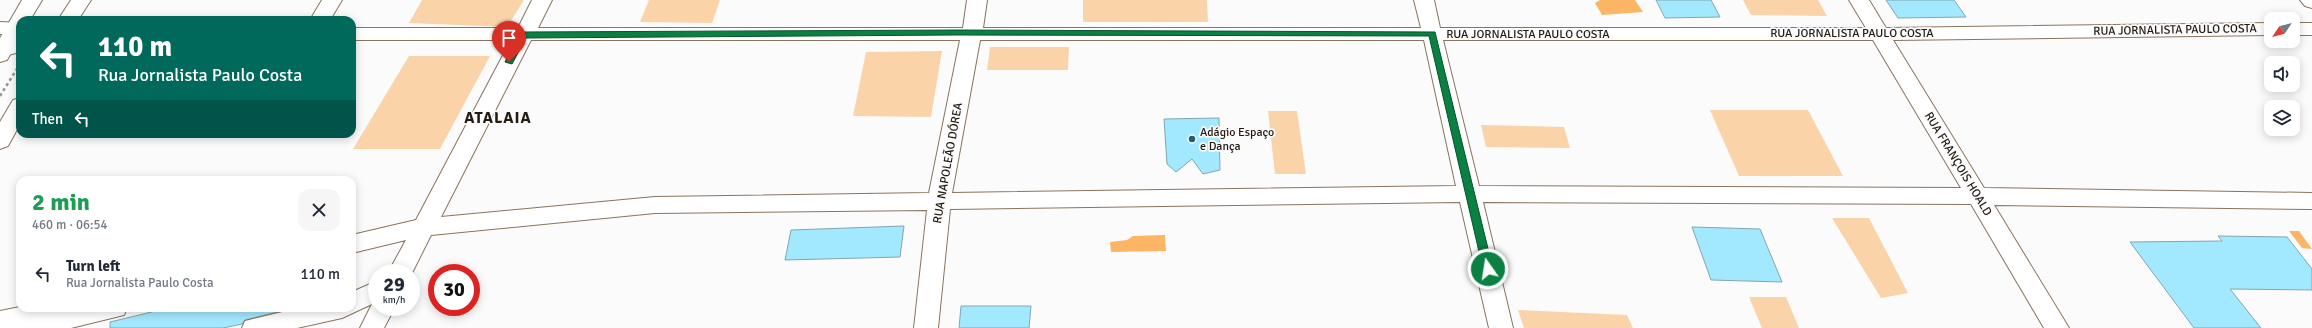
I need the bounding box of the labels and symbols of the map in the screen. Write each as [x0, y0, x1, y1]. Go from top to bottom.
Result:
north arrow [2264, 12, 2300, 48]
pin [492, 21, 526, 62]
street label: RUA JORNALISTA PAULO COSTA [2093, 21, 2257, 39]
street label: RUA JORNALISTA PAULO COSTA [1770, 26, 1934, 41]
street label: RUA JORNALISTA PAULO COSTA [1446, 27, 1610, 42]
street label: RUA NAPOLEÃO DÓREA [930, 101, 966, 225]
district label: ATALAIA [464, 108, 532, 128]
street label: RUA FRANÇOIS HOALD [1921, 109, 1995, 219]
place label: Adágio Espaço e Dança [1200, 125, 1274, 154]
marker: Adágio Espaço e Dança [1187, 134, 1197, 144]
position arrow [1467, 248, 1509, 290]
speed limit sign: 30 [428, 264, 480, 316]

